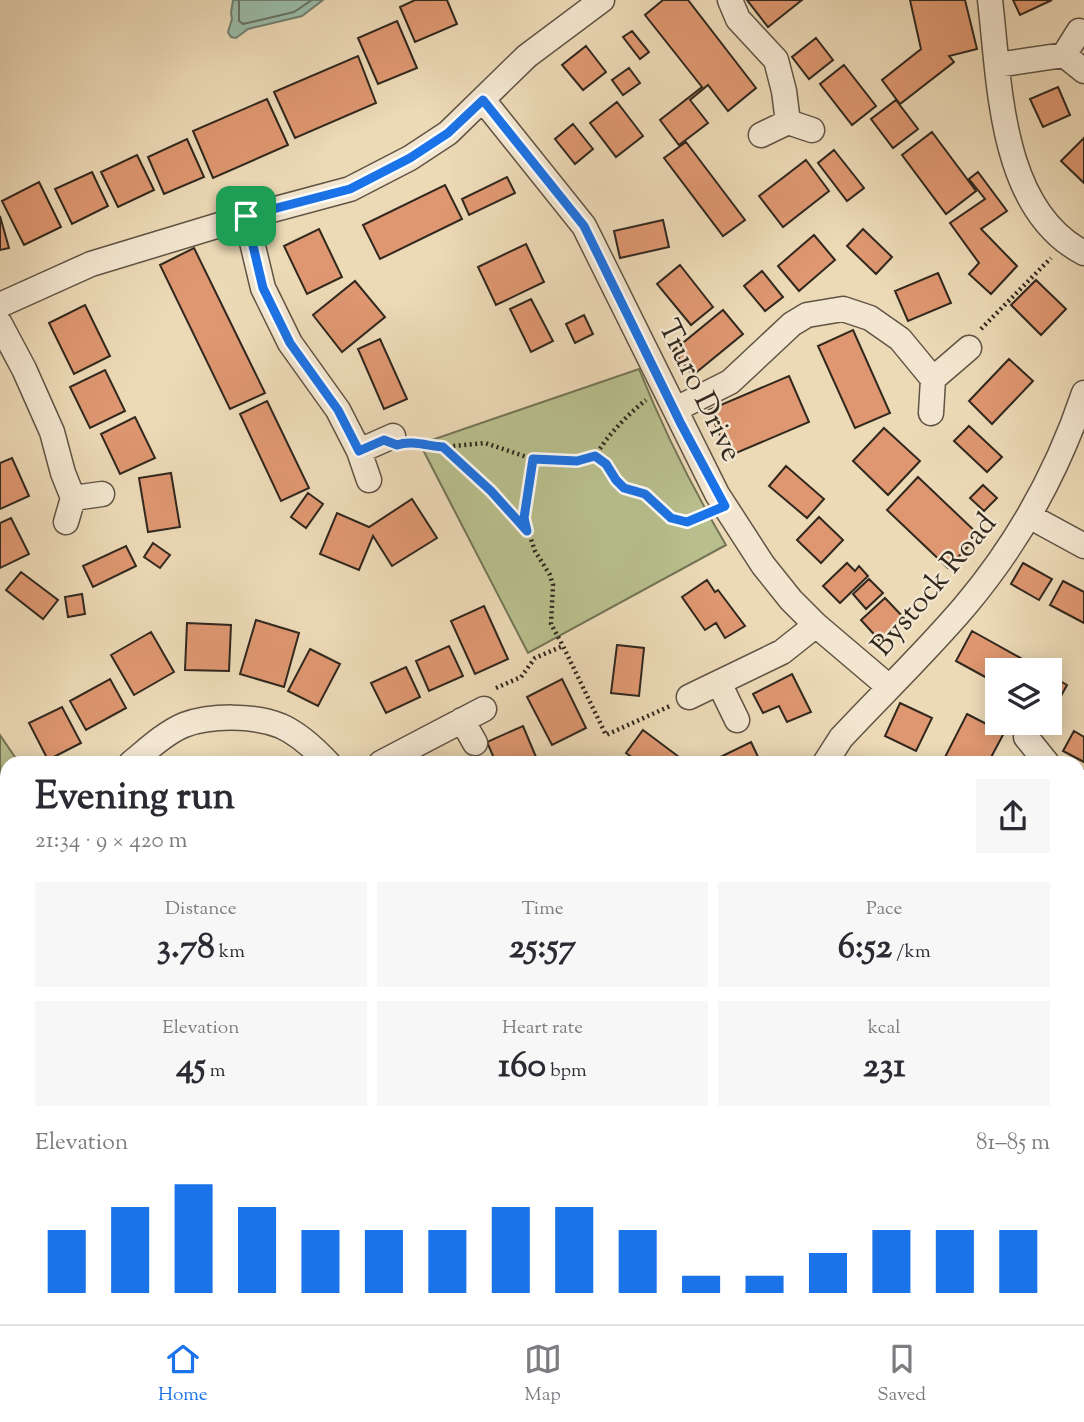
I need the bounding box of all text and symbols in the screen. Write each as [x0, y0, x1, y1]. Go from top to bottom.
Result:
pin [216, 186, 276, 246]
icon: arrive [227, 197, 265, 235]
street label: Truro Drive [646, 313, 752, 469]
street label: Bystock Road [862, 504, 1008, 667]
map controls [985, 658, 1062, 735]
button: layers [985, 658, 1062, 735]
text: Evening run [35, 772, 235, 826]
button: share [976, 779, 1050, 853]
text: 21:34 · 9 × 420 m [35, 825, 188, 858]
text: Distance [165, 896, 237, 923]
text: Time [521, 896, 564, 923]
text: Pace [866, 896, 902, 923]
text: 3.78 [157, 923, 215, 974]
text: 25:57 [509, 923, 576, 974]
text: 6:52 [838, 923, 892, 974]
text: km [215, 939, 245, 966]
text: /km [892, 939, 931, 966]
text: Elevation [162, 1015, 239, 1042]
text: Heart rate [502, 1015, 583, 1042]
text: kcal [868, 1015, 900, 1042]
text: 45 [176, 1042, 206, 1093]
text: 160 [498, 1042, 546, 1093]
text: 231 [863, 1042, 905, 1093]
text: m [206, 1058, 226, 1085]
text: bpm [546, 1058, 587, 1085]
text: Elevation [35, 1127, 128, 1160]
text: 81–85 m [976, 1127, 1050, 1160]
tab: Home [158, 1340, 208, 1409]
tab: Map [524, 1340, 562, 1409]
tab: Saved [877, 1340, 926, 1409]

